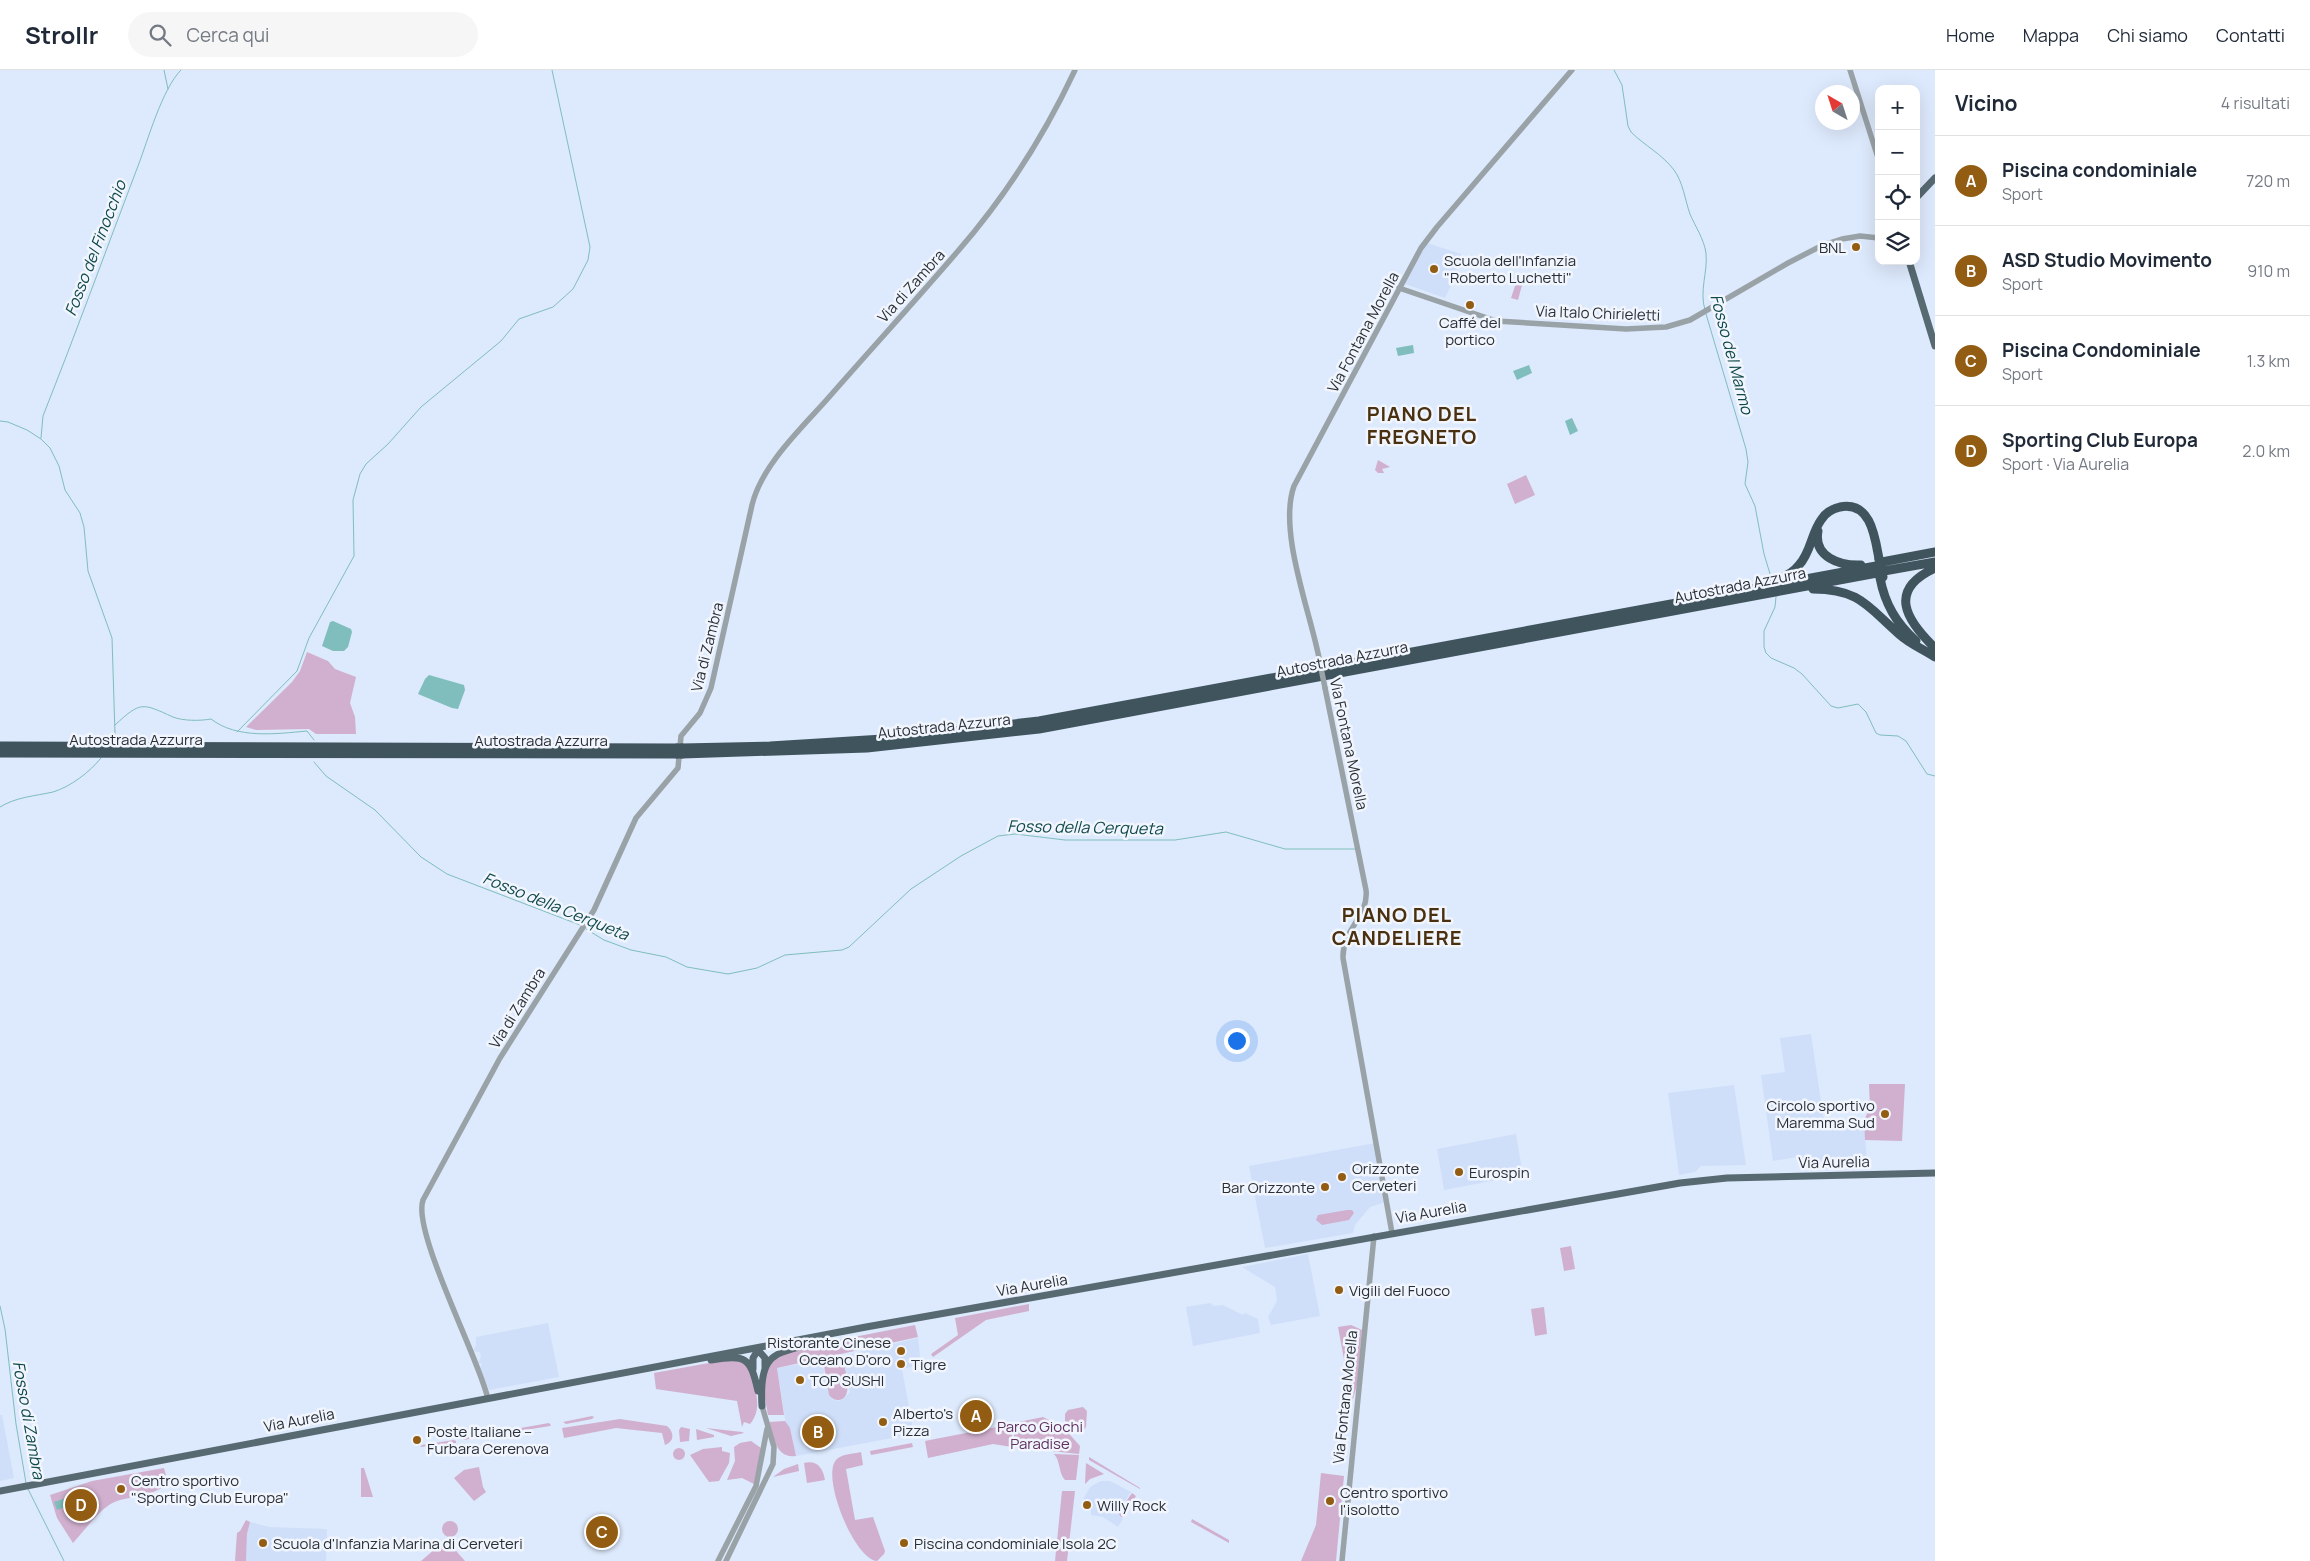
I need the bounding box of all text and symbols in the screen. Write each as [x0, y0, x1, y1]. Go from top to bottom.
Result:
search box [128, 12, 478, 57]
text: Strollr [25, 18, 98, 51]
icon: search [146, 21, 174, 49]
text: Cerca qui [186, 22, 270, 48]
text: Home [1946, 23, 1995, 47]
text: Mappa [2023, 23, 2079, 47]
text: Chi siamo [2107, 23, 2188, 47]
text: Contatti [2216, 23, 2285, 47]
north arrow [1815, 85, 1860, 130]
map controls [1875, 85, 1920, 265]
button: + [1875, 85, 1920, 130]
text: Vicino [1955, 89, 2018, 117]
text: 4 risultati [2221, 92, 2290, 114]
button: − [1875, 130, 1920, 175]
text: Piscina condominiale [2002, 157, 2197, 183]
text: A [1966, 170, 1976, 192]
text: 720 m [2246, 170, 2290, 192]
button: locate [1875, 175, 1920, 220]
water label: Fosso del Finocchio [59, 176, 131, 319]
text: Sport [2002, 183, 2043, 205]
button: layers [1875, 220, 1920, 265]
place label: BNL [1819, 237, 1846, 258]
marker: BNL [1850, 241, 1862, 253]
street label: Via di Zambra [873, 245, 949, 327]
text: ASD Studio Movimento [2002, 247, 2212, 273]
place label: Scuola dell'Infanzia "Roberto Luchetti" [1444, 250, 1576, 288]
text: B [1966, 260, 1976, 282]
text: 910 m [2247, 260, 2290, 282]
marker: Scuola dell'Infanzia "Roberto Luchetti" [1428, 263, 1440, 275]
street label: Via Fontana Morella [1322, 268, 1404, 396]
text: Sport [2002, 273, 2043, 295]
water label: Fosso del Marmo [1705, 291, 1759, 418]
marker: Caffé del portico [1464, 299, 1476, 311]
street label: Via Italo Chirieletti [1535, 300, 1661, 326]
place label: Caffé del portico [1439, 312, 1501, 350]
text: Piscina Condominiale [2002, 337, 2201, 363]
text: C [1965, 350, 1977, 372]
text: 1.3 km [2247, 350, 2290, 372]
text: Sport [2002, 363, 2043, 385]
district label: PIANO DEL FREGNETO [1367, 400, 1477, 450]
text: Sporting Club Europa [2002, 427, 2198, 453]
text: D [1965, 440, 1977, 462]
text: 2.0 km [2242, 440, 2290, 462]
text: Sport · Via Aurelia [2002, 453, 2129, 475]
street label: Autostrada Azzurra [1672, 562, 1808, 608]
street label: Via di Zambra [686, 600, 728, 694]
street label: Autostrada Azzurra [1274, 636, 1410, 682]
street label: Via Fontana Morella [1325, 676, 1373, 812]
street label: Autostrada Azzurra [876, 709, 1012, 743]
street label: Autostrada Azzurra [69, 729, 203, 750]
street label: Autostrada Azzurra [474, 730, 608, 751]
water label: Fosso della Cerqueta [1007, 815, 1164, 839]
water label: Fosso della Cerqueta [480, 867, 633, 946]
district label: PIANO DEL CANDELIERE [1332, 901, 1462, 951]
street label: Via di Zambra [484, 964, 550, 1052]
your location [1224, 1028, 1250, 1054]
place label: Circolo sportivo Maremma Sud [1766, 1095, 1875, 1133]
marker: Circolo sportivo Maremma Sud [1879, 1108, 1891, 1120]
street label: Via Aurelia [1798, 1151, 1870, 1173]
place label: Orizzonte Cerveteri [1352, 1158, 1420, 1196]
place label: Eurospin [1469, 1162, 1530, 1183]
marker: Eurospin [1453, 1166, 1465, 1178]
marker: Orizzonte Cerveteri [1336, 1171, 1348, 1183]
place label: Bar Orizzonte [1222, 1177, 1315, 1198]
marker: Bar Orizzonte [1319, 1181, 1331, 1193]
street label: Via Aurelia [1394, 1195, 1468, 1229]
street label: Via Aurelia [995, 1268, 1069, 1302]
place label: Vigili del Fuoco [1349, 1280, 1450, 1301]
marker: Vigili del Fuoco [1333, 1284, 1345, 1296]
street label: Via Fontana Morella [1328, 1329, 1362, 1465]
place label: Ristorante Cinese Oceano D'oro [767, 1332, 891, 1370]
marker: Ristorante Cinese Oceano D'oro [895, 1345, 907, 1357]
place label: Tigre [911, 1354, 947, 1375]
marker: Tigre [895, 1358, 907, 1370]
water label: Fosso di Zambra [8, 1359, 50, 1482]
place label: TOP SUSHI [810, 1370, 884, 1391]
marker: TOP SUSHI [794, 1374, 806, 1386]
pin: A [960, 1397, 992, 1435]
street label: Via Aurelia [262, 1403, 336, 1437]
place label: Alberto's Pizza [893, 1403, 953, 1441]
pin: B [802, 1413, 834, 1451]
marker: Alberto's Pizza [877, 1416, 889, 1428]
park label: Parco Giochi Paradise [997, 1416, 1083, 1454]
place label: Poste Italiane – Furbara Cerenova [427, 1421, 549, 1459]
marker: Poste Italiane – Furbara Cerenova [411, 1434, 423, 1446]
place label: Centro sportivo "Sporting Club Europa" [131, 1470, 289, 1508]
place label: Centro sportivo l'isolotto [1340, 1482, 1448, 1520]
marker: Centro sportivo "Sporting Club Europa" [115, 1483, 127, 1495]
pin: D [65, 1486, 97, 1524]
place label: Willy Rock [1097, 1495, 1167, 1516]
marker: Centro sportivo l'isolotto [1324, 1495, 1336, 1507]
marker: Willy Rock [1081, 1499, 1093, 1511]
pin: C [586, 1513, 618, 1551]
place label: Scuola d'Infanzia Marina di Cerveteri [273, 1533, 523, 1554]
place label: Piscina condominiale Isola 2C [914, 1533, 1117, 1554]
marker: Scuola d'Infanzia Marina di Cerveteri [257, 1537, 269, 1549]
marker: Piscina condominiale Isola 2C [898, 1537, 910, 1549]

